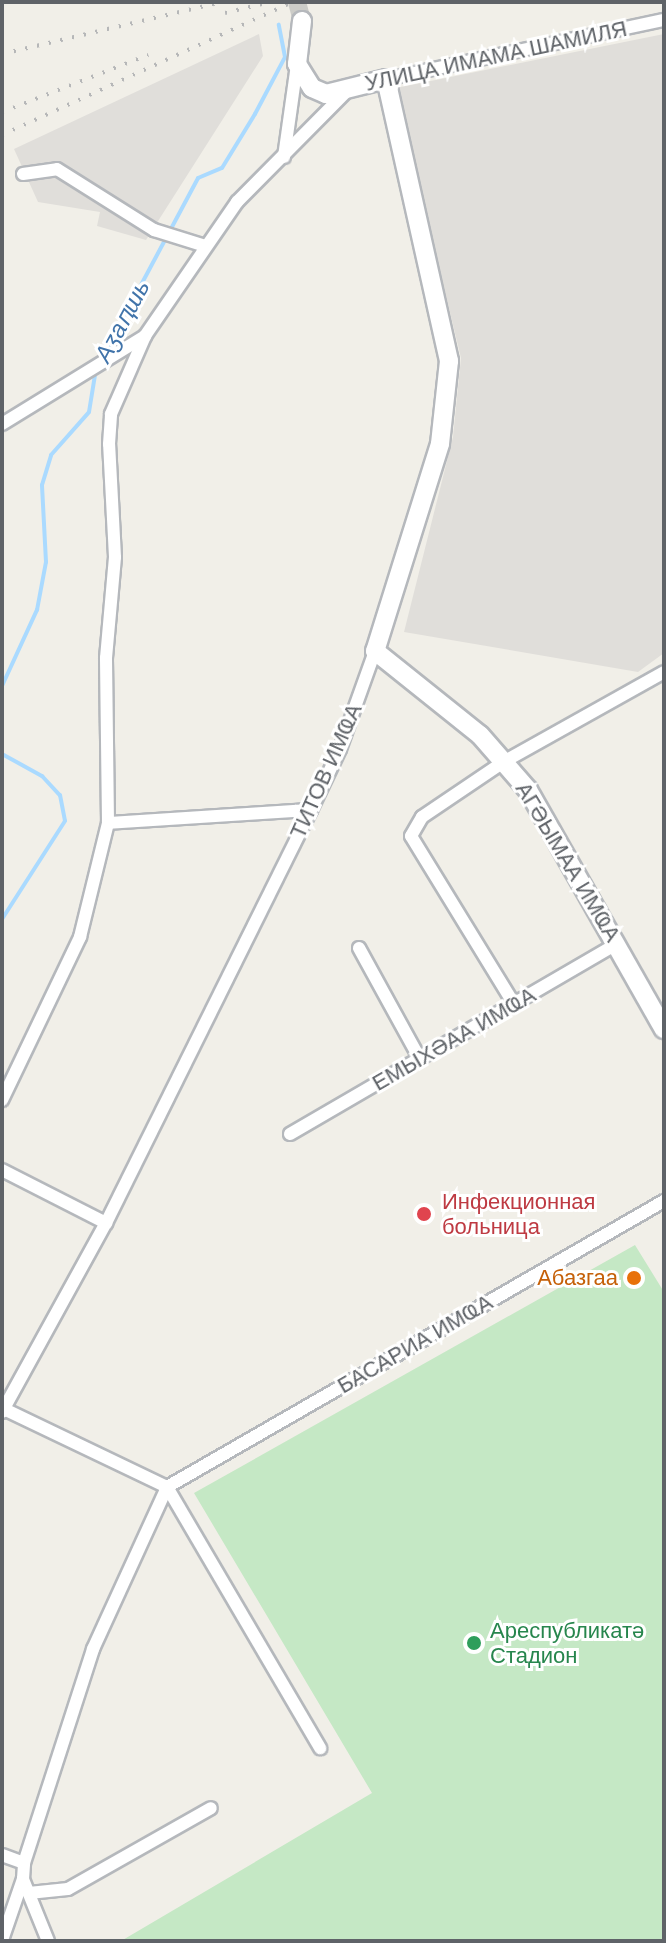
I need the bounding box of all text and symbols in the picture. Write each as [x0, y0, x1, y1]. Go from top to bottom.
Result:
street label: УЛИЦА ИМАМА ШАМИЛЯ [363, 15, 629, 97]
water label: Аӡаԥшь [88, 275, 156, 367]
street label: ТИТОВ ИМҨА [285, 700, 367, 842]
street label: АГӘЫМАА ИМҨА [510, 777, 626, 947]
street label: ЕМЫХӘАА ИМҨА [368, 981, 540, 1097]
place label: Инфекционная больница [442, 1188, 595, 1240]
marker: Инфекционная больница [413, 1203, 435, 1225]
place label: Абазгаа [537, 1265, 618, 1291]
marker: Абазгаа [625, 1269, 643, 1287]
street label: БАСАРИА ИМҨА [333, 1289, 497, 1399]
place label: Ареспубликатә Стадион [490, 1617, 644, 1668]
marker: Ареспубликатә Стадион [465, 1634, 483, 1652]

